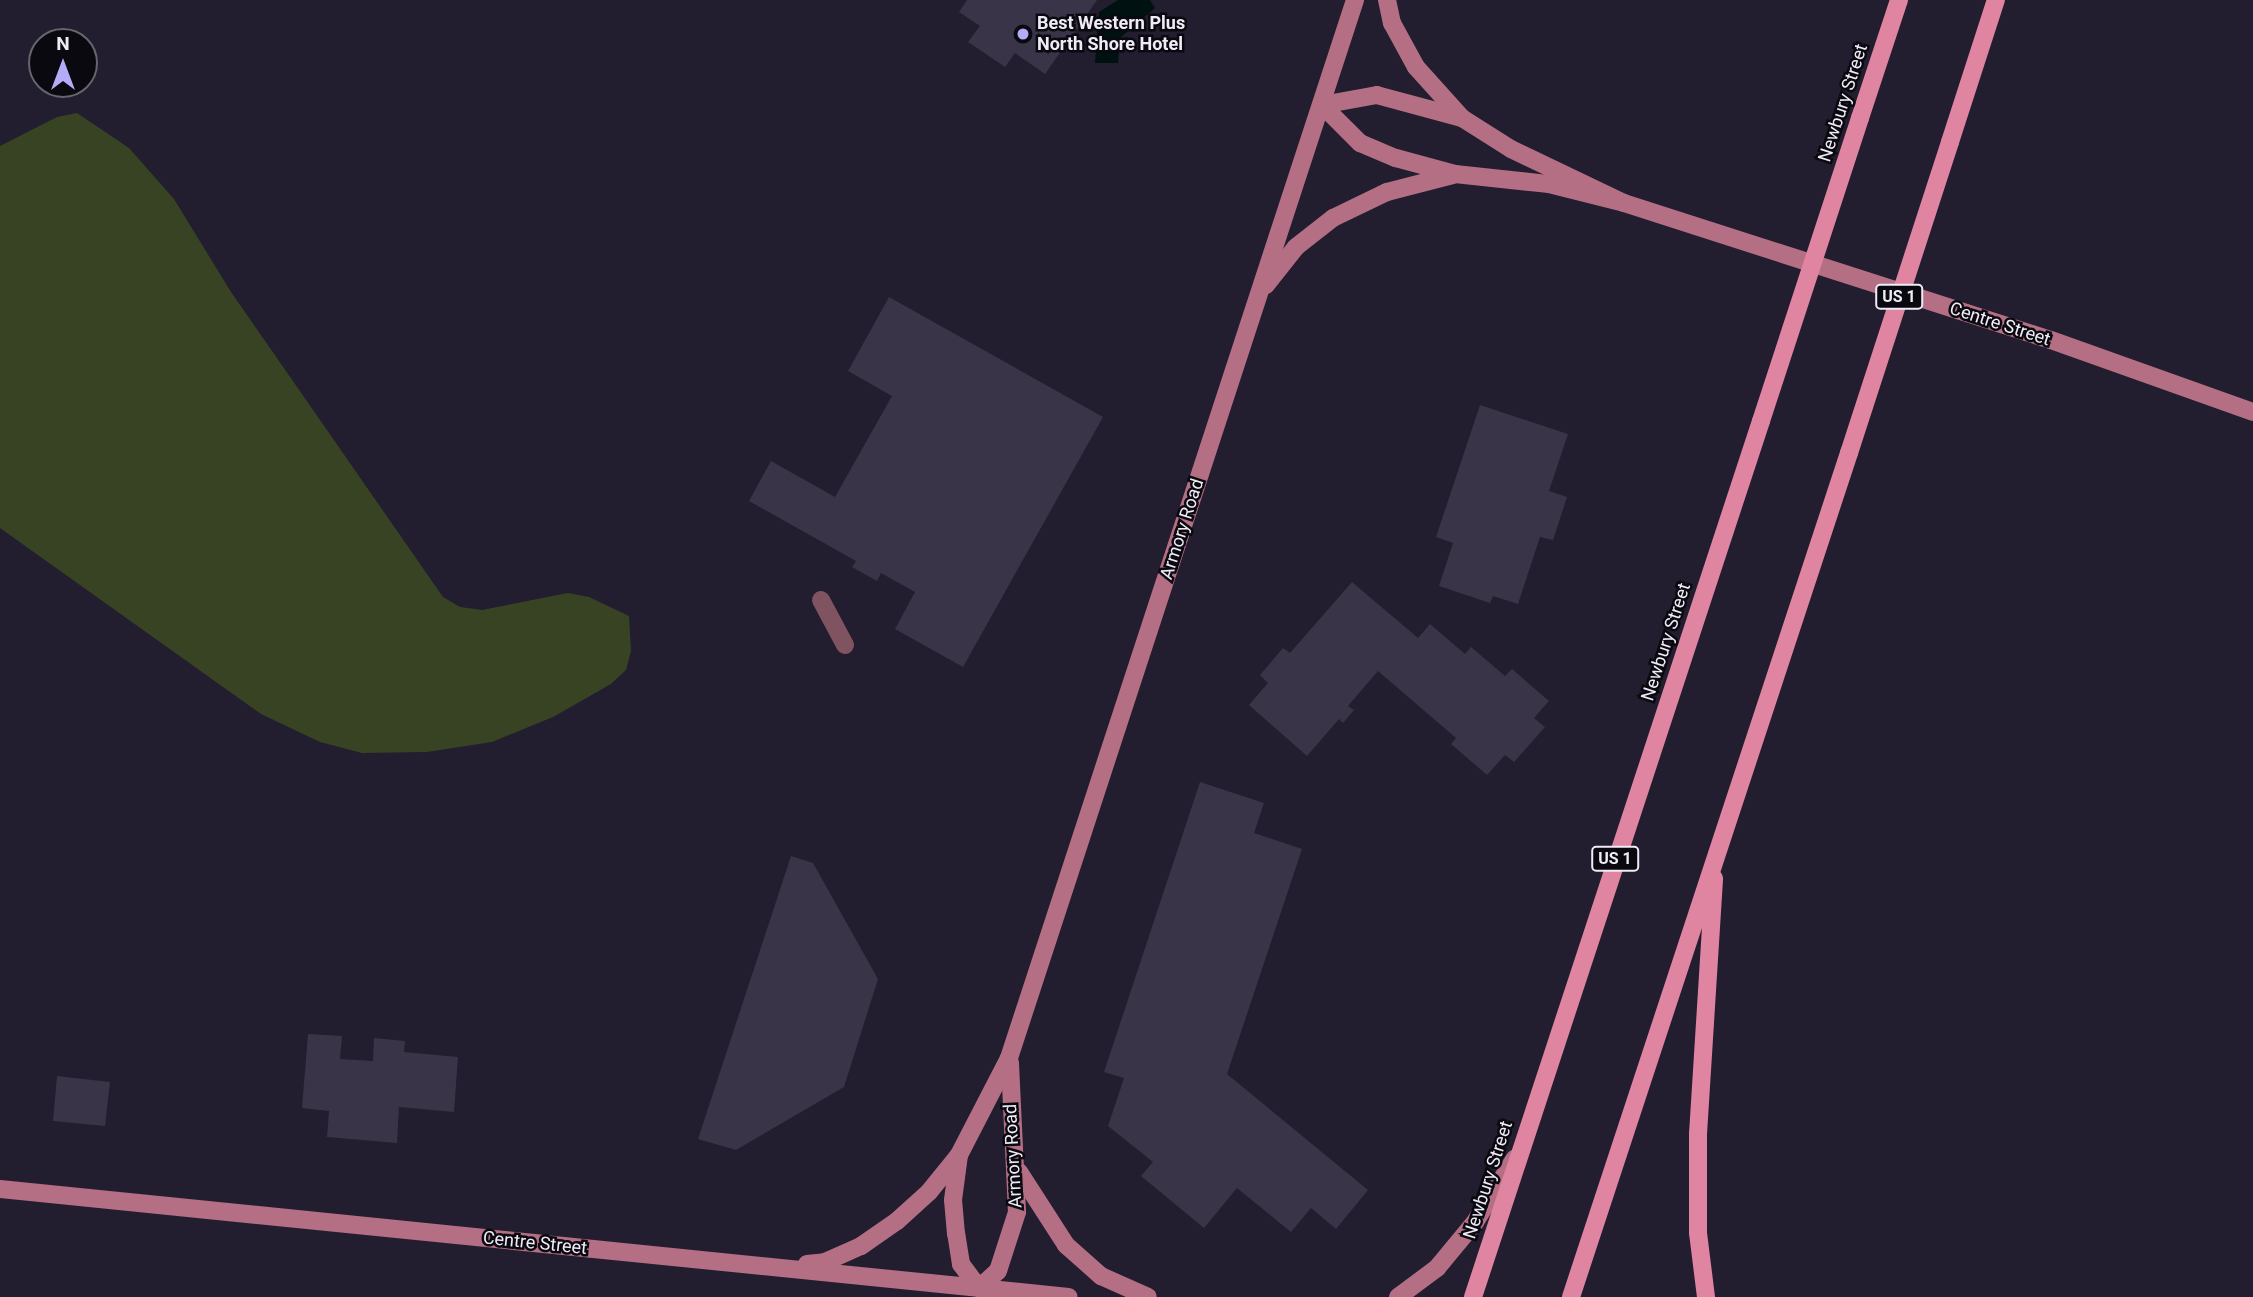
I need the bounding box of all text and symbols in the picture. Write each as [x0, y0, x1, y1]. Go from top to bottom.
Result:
place label: Best Western Plus North Shore Hotel [1037, 13, 1185, 56]
marker: Best Western Plus North Shore Hotel [1015, 26, 1031, 42]
north arrow [28, 28, 98, 98]
text: N [56, 32, 70, 55]
street label: Newbury Street [1814, 41, 1872, 165]
road number: US 1 [1874, 284, 1924, 310]
street label: Centre Street [1947, 298, 2053, 350]
street label: Armory Road [1156, 476, 1208, 582]
street label: Newbury Street [1637, 580, 1695, 704]
road number: US 1 [1590, 846, 1640, 872]
street label: Armory Road [999, 1103, 1027, 1209]
street label: Newbury Street [1459, 1118, 1517, 1242]
street label: Centre Street [482, 1227, 588, 1259]

